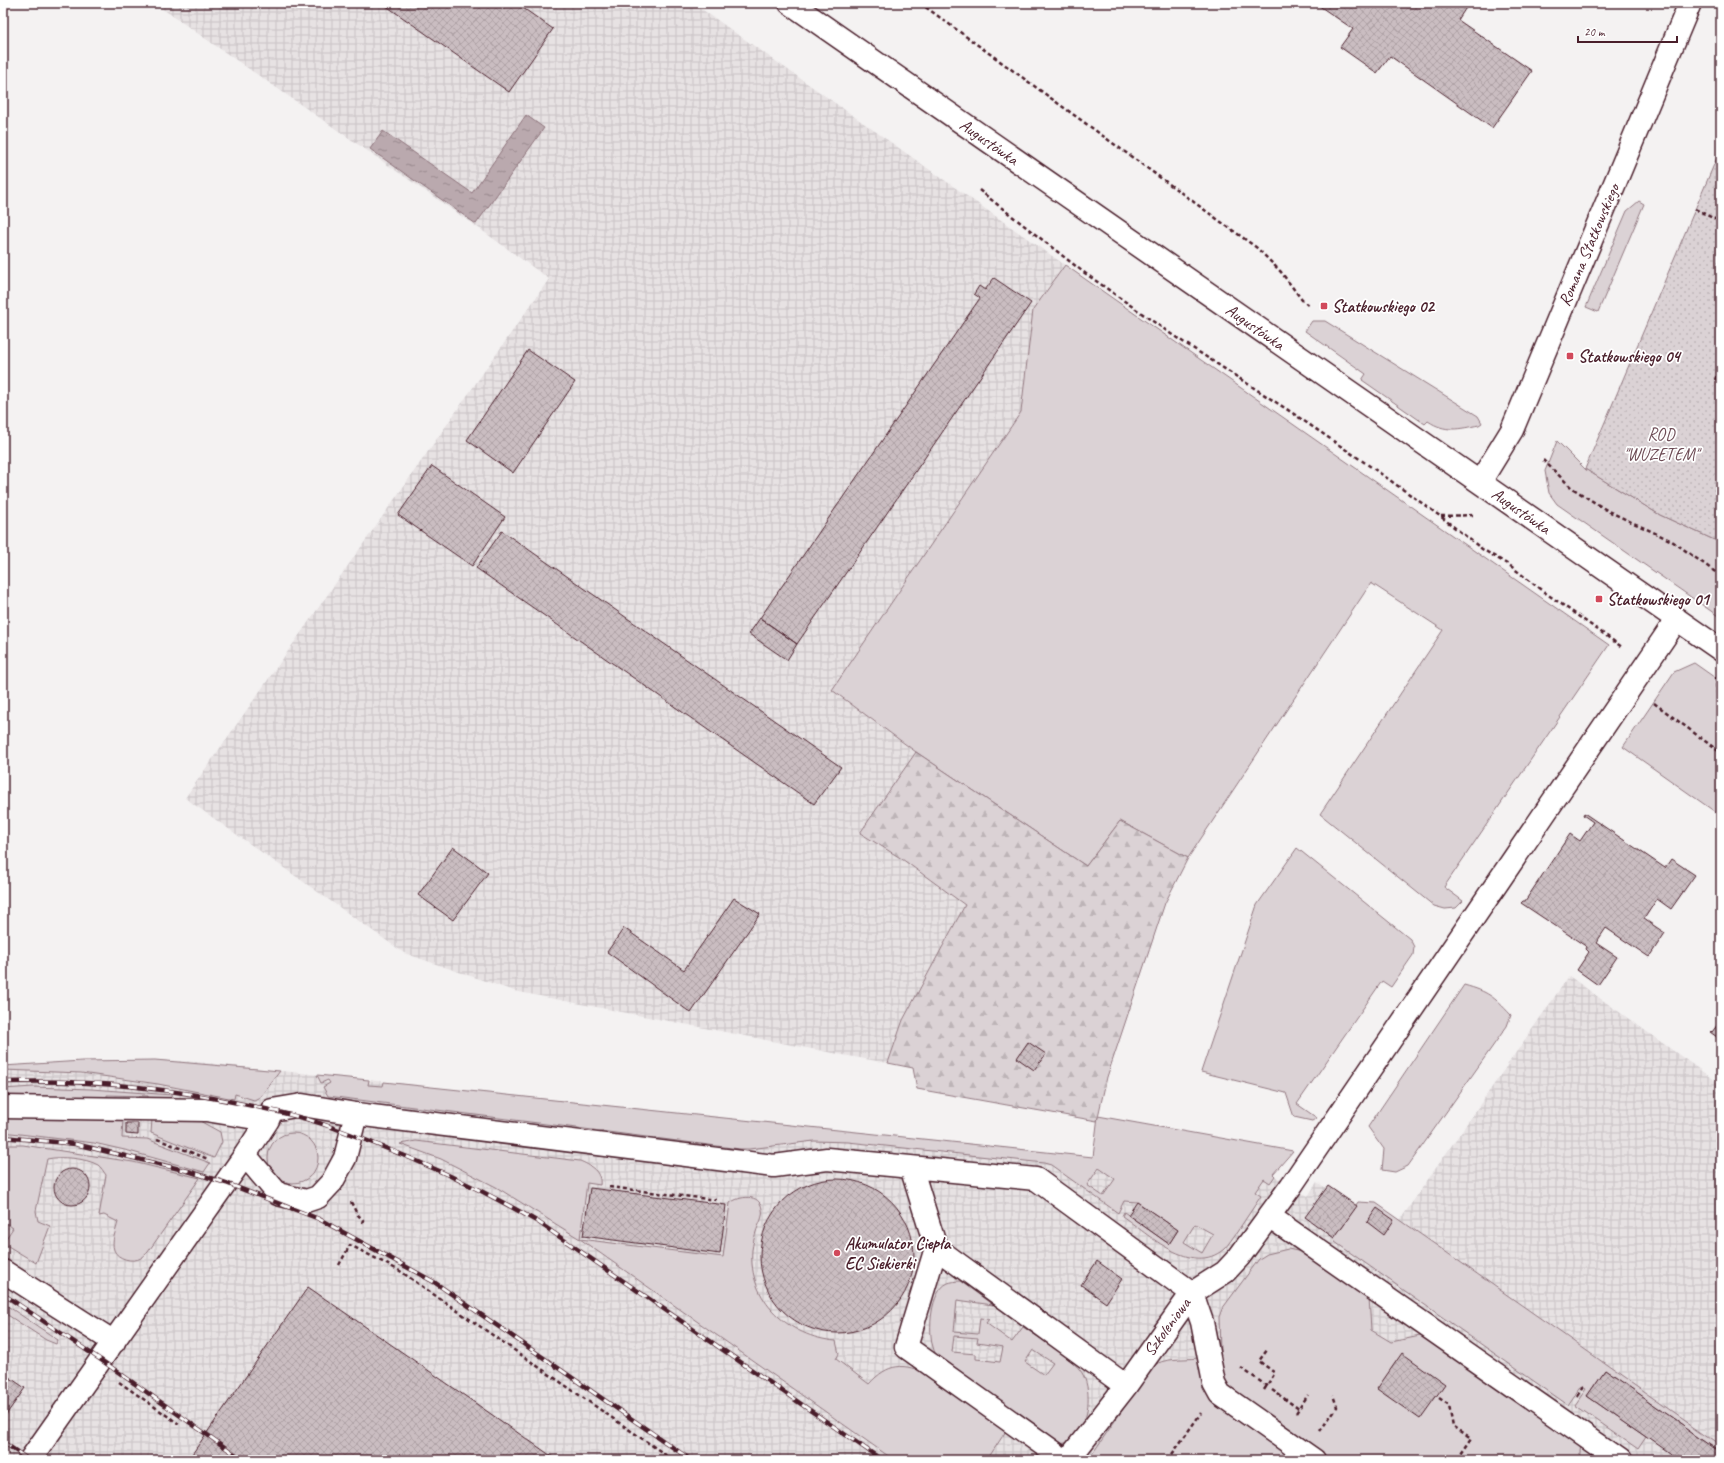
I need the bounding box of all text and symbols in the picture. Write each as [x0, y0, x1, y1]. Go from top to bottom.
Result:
scale bar [1578, 18, 1677, 44]
text: 20 m [1584, 24, 1606, 40]
street label: Augustówka [956, 114, 1024, 171]
street label: Romana Statkowskiego [1554, 179, 1625, 309]
place label: Statkowskiego 02 [1332, 296, 1435, 317]
street label: Augustówka [1222, 299, 1290, 356]
marker: Statkowskiego 02 [1319, 301, 1329, 311]
place label: Statkowskiego 04 [1578, 346, 1682, 367]
marker: Statkowskiego 04 [1565, 351, 1575, 361]
park label: ROD "WUZETEM" [1623, 424, 1703, 465]
street label: Augustówka [1488, 483, 1556, 540]
place label: Statkowskiego 01 [1607, 589, 1711, 610]
marker: Statkowskiego 01 [1594, 594, 1604, 604]
place label: Akumulator Ciepła EC Siekierki [845, 1233, 952, 1274]
marker: Akumulator Ciepła EC Siekierki [832, 1248, 842, 1258]
street label: Szkoleniowa [1139, 1293, 1196, 1360]

